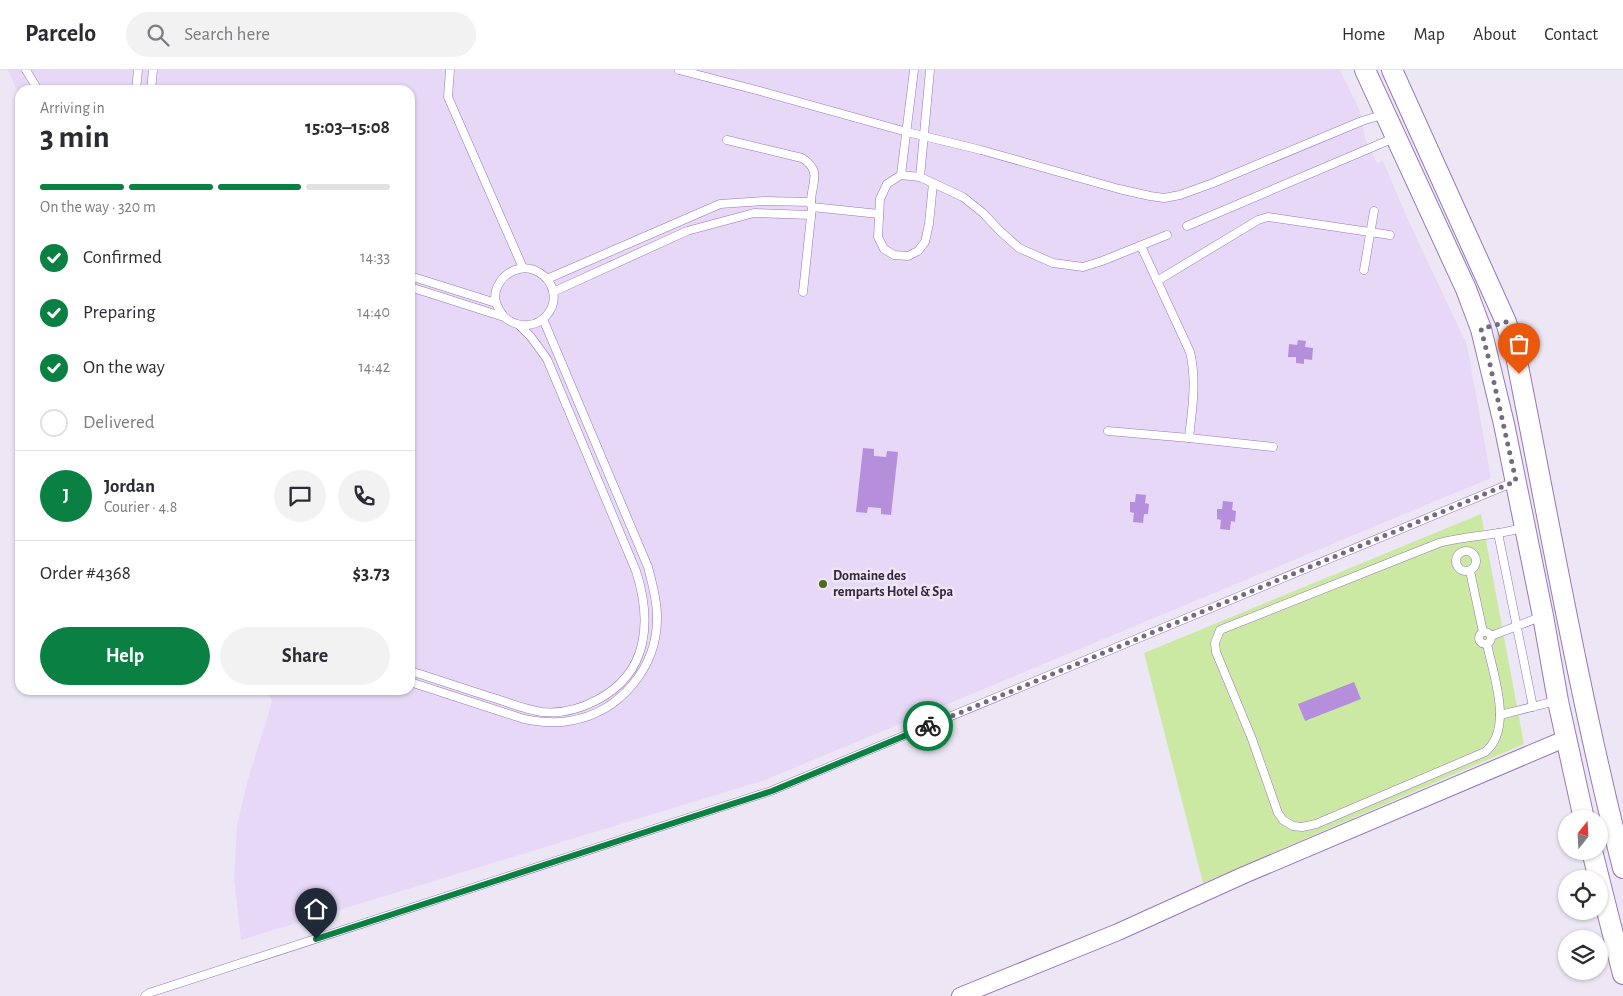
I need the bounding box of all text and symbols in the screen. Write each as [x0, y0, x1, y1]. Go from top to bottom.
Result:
search box [126, 12, 476, 57]
icon: search [144, 21, 172, 49]
text: Parcelo [25, 22, 96, 46]
text: Search here [184, 25, 270, 44]
text: Home [1342, 26, 1385, 44]
text: Map [1413, 26, 1445, 44]
text: About [1473, 26, 1516, 44]
text: Contact [1544, 26, 1598, 44]
text: Arriving in [40, 100, 105, 116]
text: 15:03–15:08 [305, 118, 390, 137]
text: 3 min [40, 121, 110, 153]
text: On the way · 320 m [40, 199, 156, 215]
icon: check [40, 244, 68, 272]
text: Confirmed [83, 248, 162, 267]
text: 14:33 [360, 249, 390, 265]
icon: check [40, 299, 68, 327]
text: Preparing [83, 303, 156, 322]
text: 14:40 [357, 304, 390, 320]
pin [1498, 323, 1540, 374]
icon: bag [1505, 330, 1533, 358]
icon: check [40, 354, 68, 382]
text: On the way [83, 358, 165, 377]
text: 14:42 [358, 359, 390, 375]
text: Delivered [83, 413, 155, 432]
button: chat [274, 470, 326, 522]
button: phone [338, 470, 390, 522]
text: Jordan [104, 477, 155, 496]
text: J [63, 486, 69, 505]
text: Courier · 4.8 [104, 499, 177, 515]
text: Order #4368 [40, 564, 131, 583]
text: $3.73 [353, 564, 390, 583]
place label: Domaine des remparts Hotel & Spa [833, 569, 953, 599]
marker: Domaine des remparts Hotel & Spa [817, 578, 829, 590]
button: Help [40, 627, 210, 685]
button: Share [220, 627, 390, 685]
courier [903, 701, 953, 751]
icon: bike [914, 712, 942, 740]
north arrow [1558, 810, 1608, 860]
map controls [1558, 810, 1608, 980]
button: locate [1558, 870, 1608, 920]
pin [295, 888, 337, 939]
icon: home [302, 895, 330, 923]
button: layers [1558, 930, 1608, 980]

